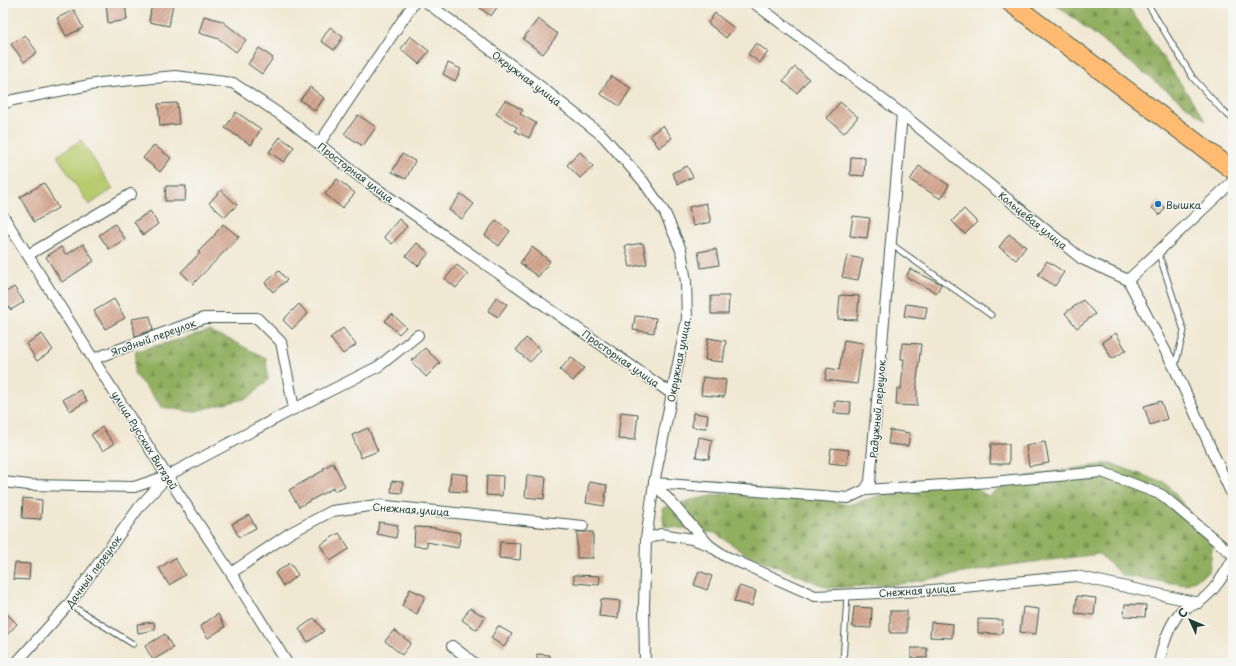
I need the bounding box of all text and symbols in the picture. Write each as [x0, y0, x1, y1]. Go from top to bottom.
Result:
street label: Окружная улица [489, 47, 565, 109]
street label: Просторная улица [315, 138, 398, 206]
street label: Кольцевая улица [995, 188, 1071, 253]
place label: Вышка [1166, 197, 1202, 212]
marker: Вышка [1153, 199, 1163, 209]
street label: Ягодный переулок [108, 315, 198, 360]
street label: Окружная улица [663, 318, 693, 403]
street label: Просторная улица [579, 326, 663, 391]
street label: Радужный переулок [865, 359, 890, 459]
street label: улица Русских Витязей [108, 388, 182, 493]
street label: Снежная улица [372, 499, 451, 519]
street label: Дачный переулок [61, 532, 125, 612]
street label: Снежная улица [878, 580, 957, 600]
north arrow [1170, 600, 1210, 640]
text: С [1173, 604, 1191, 622]

